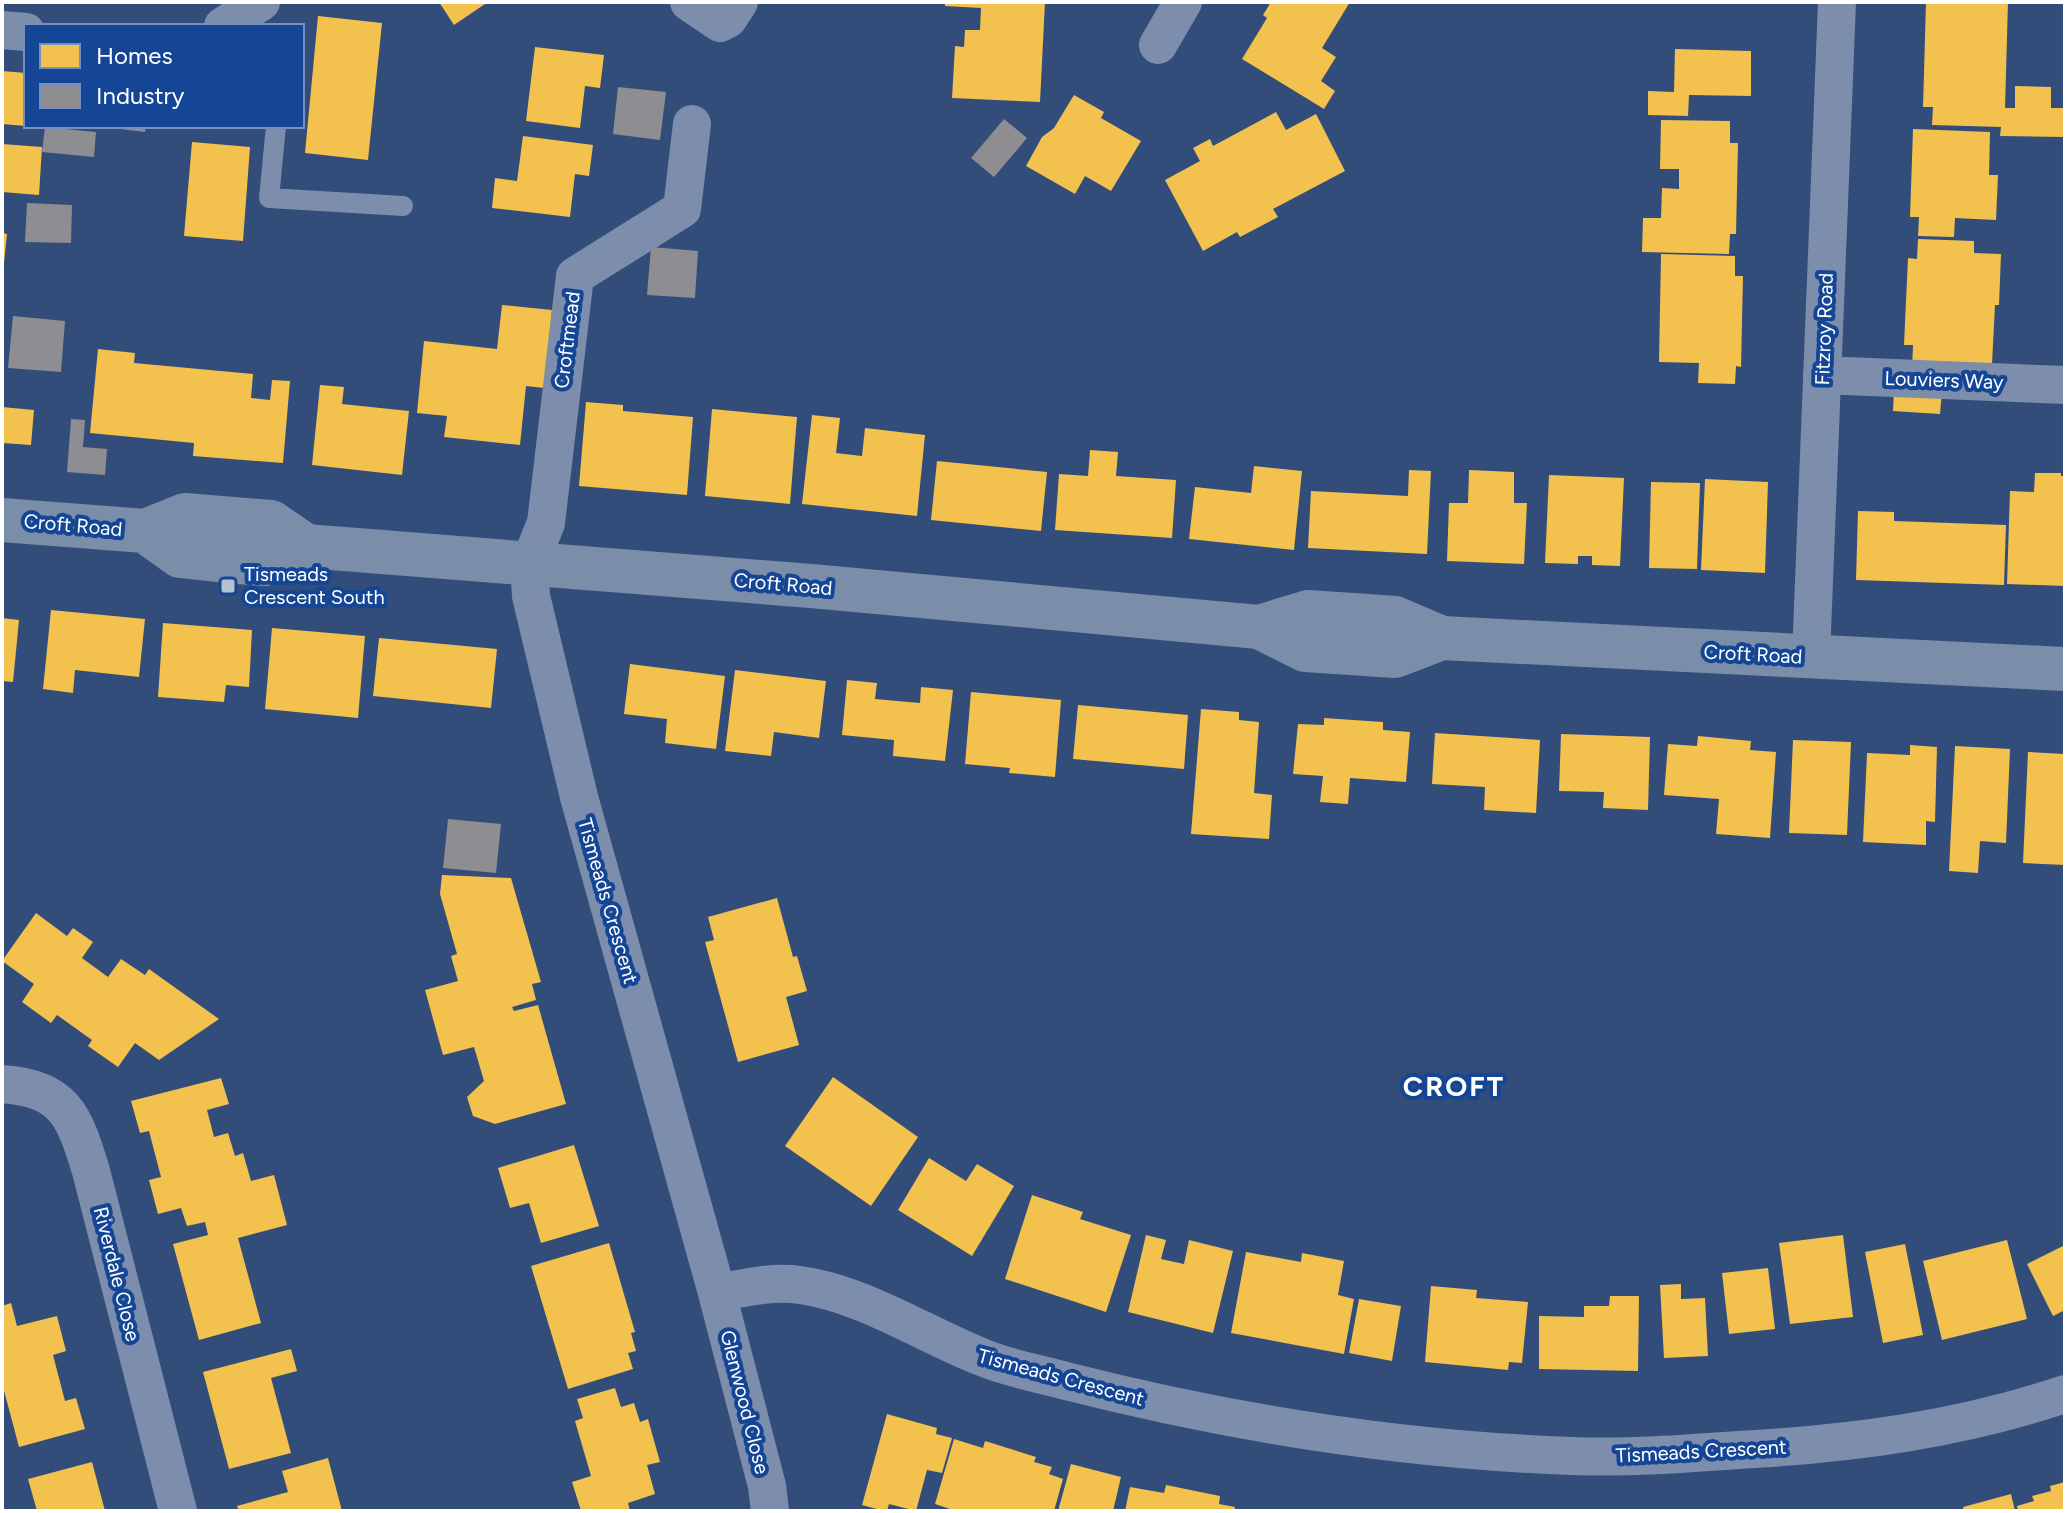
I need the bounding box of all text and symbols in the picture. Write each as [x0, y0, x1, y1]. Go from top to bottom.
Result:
legend [24, 24, 304, 128]
text: Homes [96, 41, 173, 70]
text: Industry [96, 81, 185, 110]
street label: Fitzroy Road [1810, 272, 1838, 386]
street label: Croftmead [549, 290, 585, 390]
street label: Louviers Way [1884, 366, 2004, 394]
street label: Croft Road [23, 509, 123, 541]
place label: Tismeads Crescent South [244, 562, 385, 609]
street label: Croft Road [733, 568, 833, 600]
marker: Tismeads Crescent South [219, 577, 237, 595]
street label: Croft Road [1703, 639, 1803, 669]
street label: Tismeads Crescent [573, 816, 643, 986]
district label: CROFT [1403, 1069, 1505, 1103]
street label: Riverdale Close [89, 1204, 145, 1344]
street label: Glenwood Close [716, 1328, 775, 1477]
street label: Tismeads Crescent [975, 1343, 1147, 1411]
street label: Tismeads Crescent [1615, 1435, 1787, 1467]

